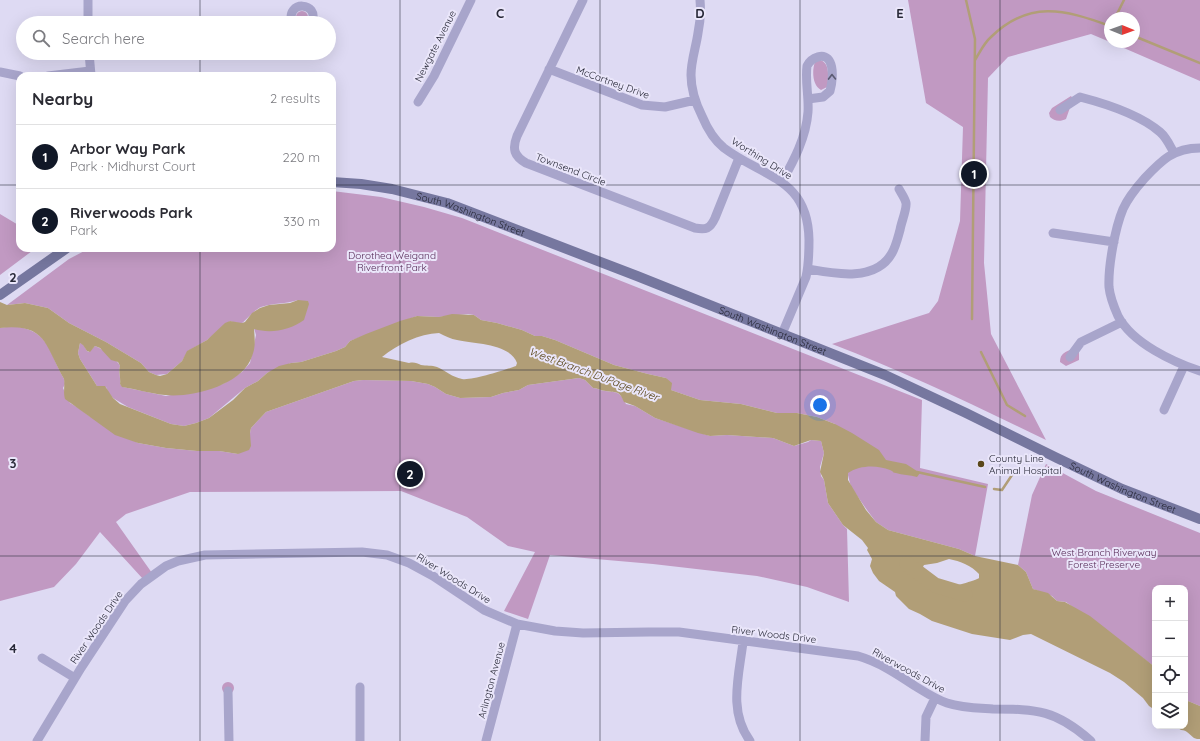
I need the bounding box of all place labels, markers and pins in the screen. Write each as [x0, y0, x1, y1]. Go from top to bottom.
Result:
pin: 1 [961, 159, 987, 189]
place label: County Line Animal Hospital [989, 452, 1061, 477]
pin: 2 [397, 459, 423, 489]
marker: County Line Animal Hospital [976, 459, 986, 469]

